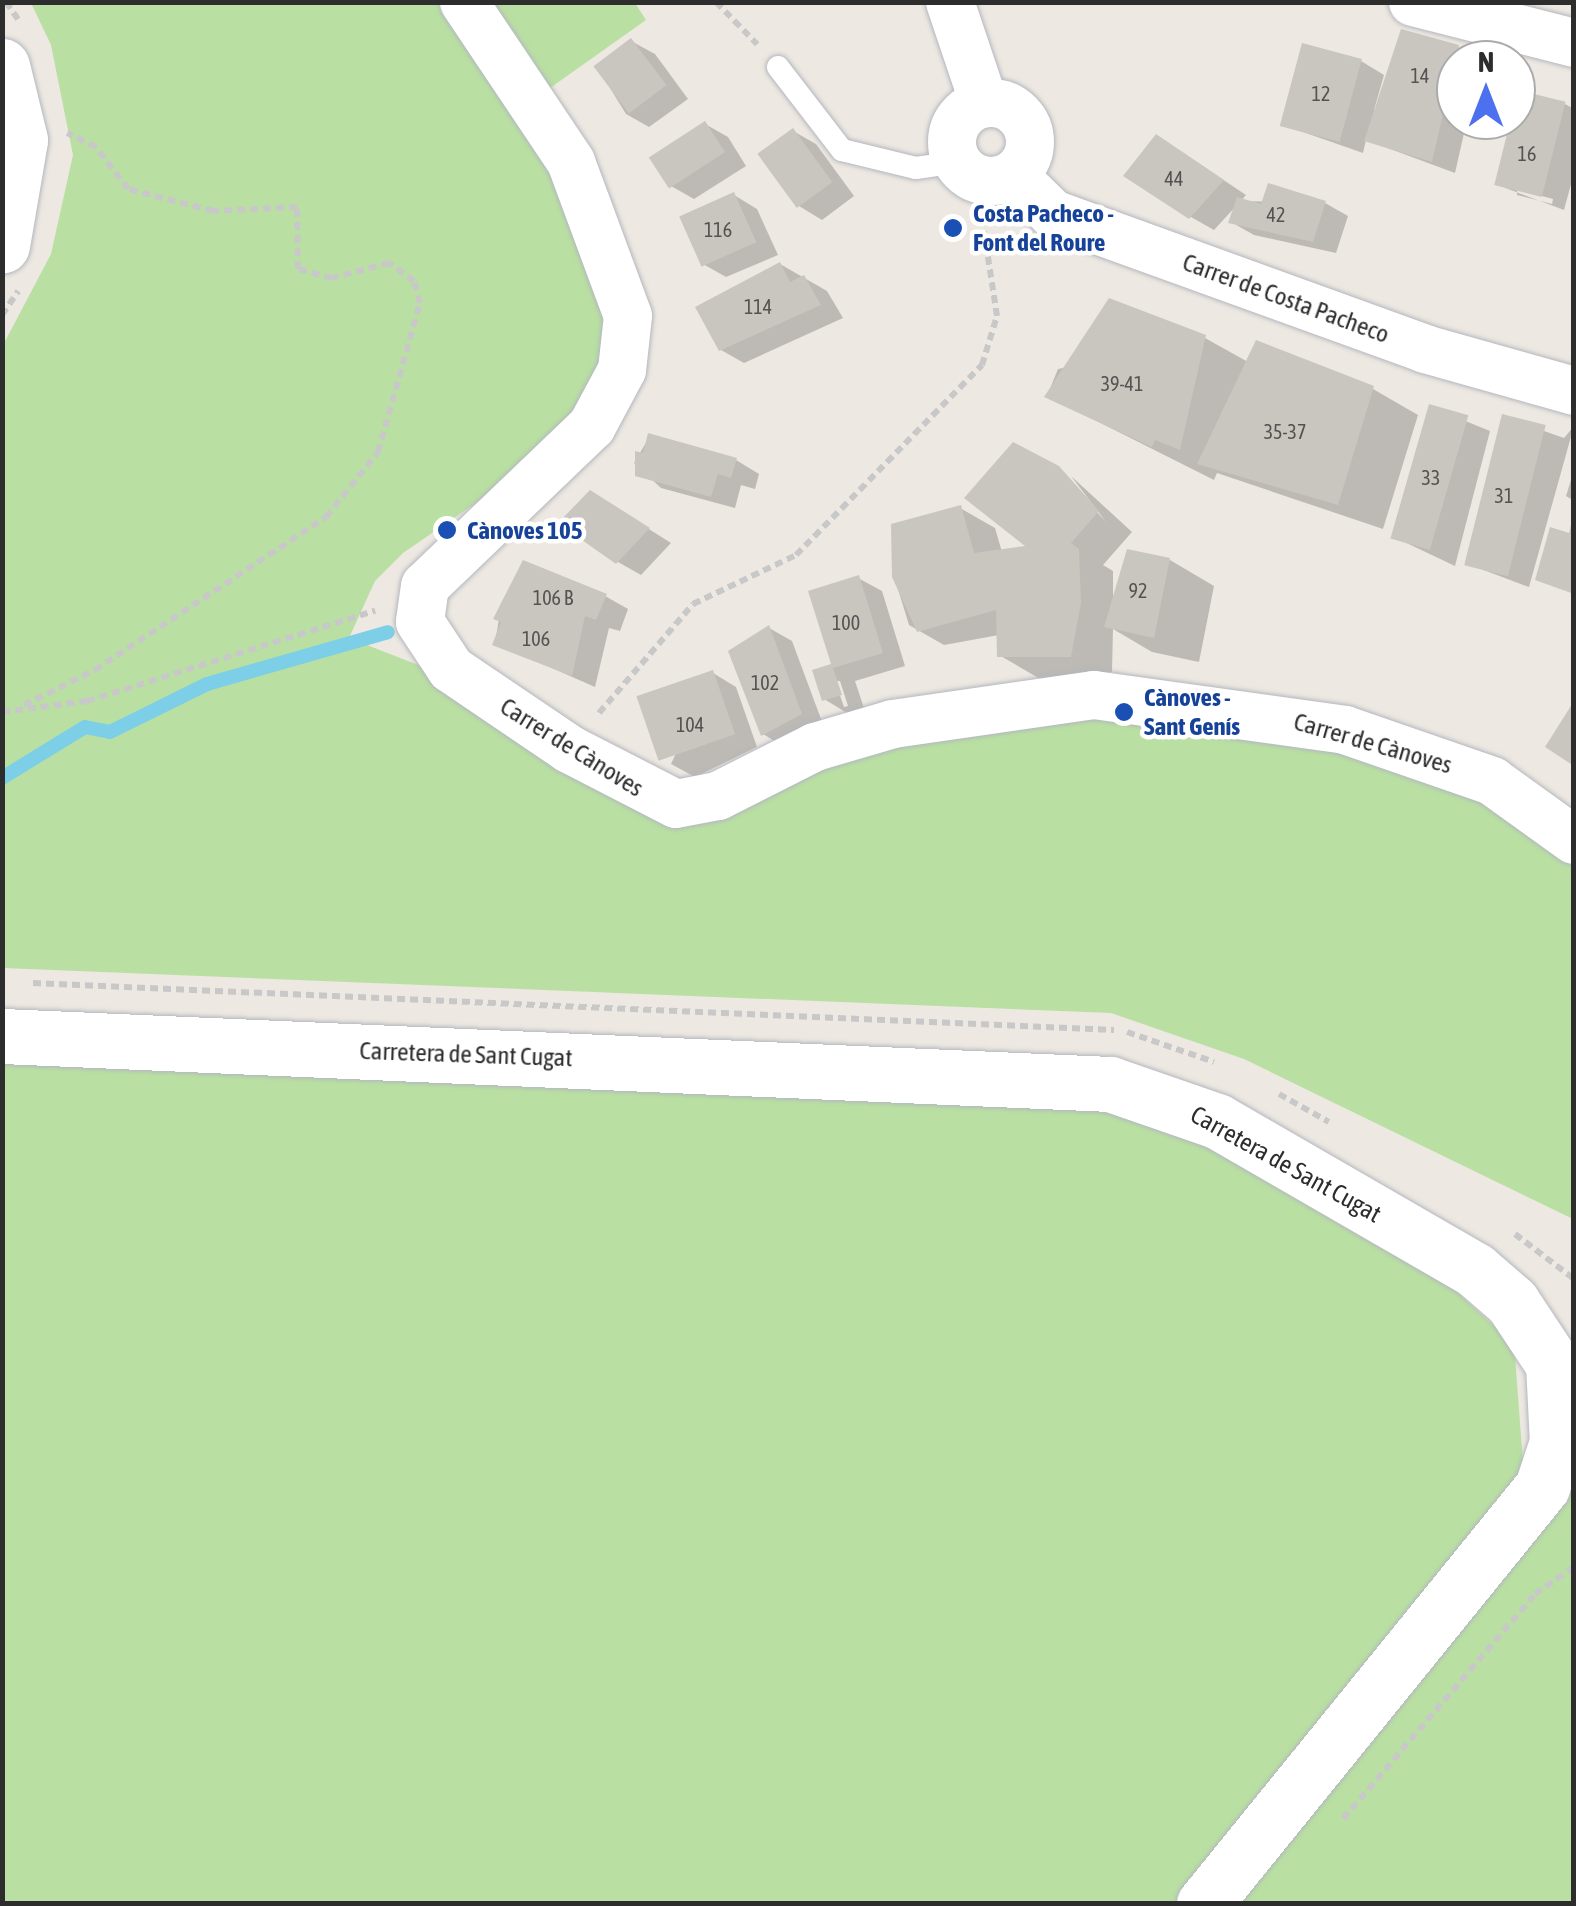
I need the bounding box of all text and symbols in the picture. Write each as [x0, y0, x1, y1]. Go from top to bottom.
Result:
north arrow [1436, 40, 1536, 140]
text: N [1478, 46, 1494, 78]
house number: 14 [1411, 63, 1429, 87]
house number: 12 [1312, 81, 1330, 105]
house number: 16 [1518, 141, 1536, 165]
house number: 44 [1165, 166, 1183, 190]
place label: Costa Pacheco - Font del Roure [973, 199, 1114, 258]
house number: 42 [1267, 202, 1285, 226]
house number: 116 [704, 217, 732, 241]
marker: Costa Pacheco - Font del Roure [942, 217, 964, 239]
street label: Carrer de Costa Pacheco [1179, 247, 1393, 349]
house number: 114 [744, 294, 772, 318]
house number: 39-41 [1101, 371, 1143, 395]
house number: 35-37 [1264, 419, 1306, 443]
house number: 33 [1422, 465, 1440, 489]
house number: 31 [1495, 483, 1513, 507]
place label: Cànoves 105 [467, 515, 582, 545]
marker: Cànoves 105 [436, 519, 458, 541]
house number: 92 [1129, 578, 1147, 602]
house number: 106 B [533, 585, 573, 609]
house number: 100 [832, 610, 860, 634]
house number: 106 [522, 626, 550, 650]
house number: 102 [751, 670, 779, 694]
place label: Cànoves - Sant Genís [1144, 683, 1240, 742]
street label: Carrer de Cànoves [495, 691, 649, 803]
marker: Cànoves - Sant Genís [1113, 701, 1135, 723]
street label: Carrer de Cànoves [1290, 706, 1456, 780]
house number: 104 [676, 712, 704, 736]
street label: Carretera de Sant Cugat [359, 1035, 573, 1073]
street label: Carretera de Sant Cugat [1186, 1099, 1386, 1229]

